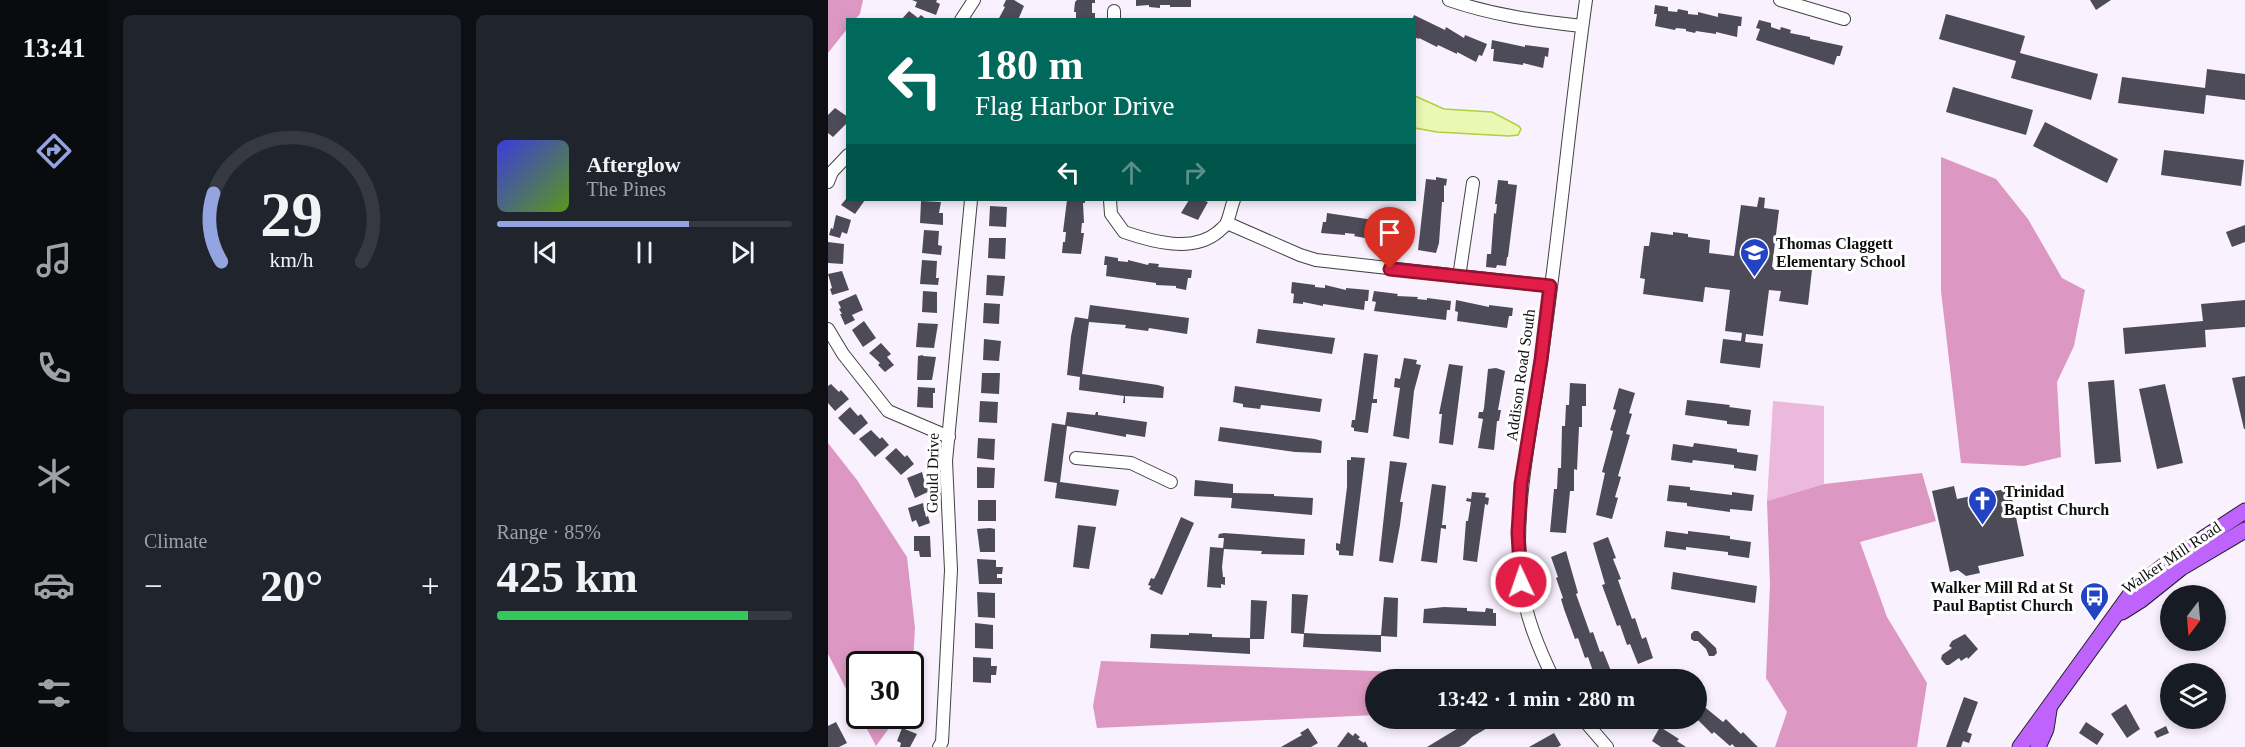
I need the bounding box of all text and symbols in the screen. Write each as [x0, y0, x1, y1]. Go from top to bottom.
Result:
text: 13:41 [23, 33, 86, 63]
icon: left [876, 42, 954, 120]
text: 180 m [975, 42, 1084, 88]
text: Flag Harbor Drive [975, 91, 1174, 121]
icon: directions [33, 130, 75, 172]
text: Afterglow [587, 152, 681, 177]
icon: left [1052, 156, 1085, 189]
icon: ahead [1115, 156, 1148, 189]
icon: right [1178, 156, 1211, 189]
text: The Pines [587, 178, 666, 200]
text: 29 [261, 180, 323, 249]
pin [1364, 207, 1415, 269]
icon: arrive [1373, 216, 1406, 249]
place label: Thomas Claggett Elementary School [1776, 235, 1906, 271]
icon: previous [529, 236, 562, 269]
icon: pause [628, 236, 661, 269]
icon: next [726, 236, 759, 269]
school or university icon: Thomas Claggett Elementary School [1739, 236, 1771, 278]
icon: music [33, 239, 75, 281]
text: km/h [270, 248, 314, 272]
street label: Addison Road South [1503, 308, 1538, 442]
icon: phone [33, 347, 75, 389]
street label: Gould Drive [923, 433, 942, 513]
icon: climate [33, 455, 75, 497]
place label: Trinidad Baptist Church [2004, 483, 2109, 519]
church icon: Trinidad Baptist Church [1967, 484, 1999, 526]
street label: Walker Mill Road [2119, 518, 2224, 597]
text: Range · 85% [497, 521, 601, 543]
text: Climate [144, 530, 207, 552]
position arrow [1489, 550, 1553, 614]
text: 425 km [497, 552, 638, 602]
text: 20° [260, 561, 323, 611]
icon: car [33, 564, 75, 606]
text: − [144, 568, 163, 604]
text: + [421, 568, 440, 604]
place label: Walker Mill Rd at St Paul Baptist Church [1930, 579, 2074, 615]
bus stop icon: Walker Mill Rd at St Paul Baptist Church [2078, 580, 2110, 622]
north arrow [2160, 585, 2226, 651]
map controls [2160, 585, 2226, 729]
speed limit sign: 30 [846, 651, 924, 729]
button: layers [2160, 663, 2226, 729]
icon: filters [33, 672, 75, 714]
text: 13:42 · 1 min · 280 m [1437, 686, 1635, 711]

